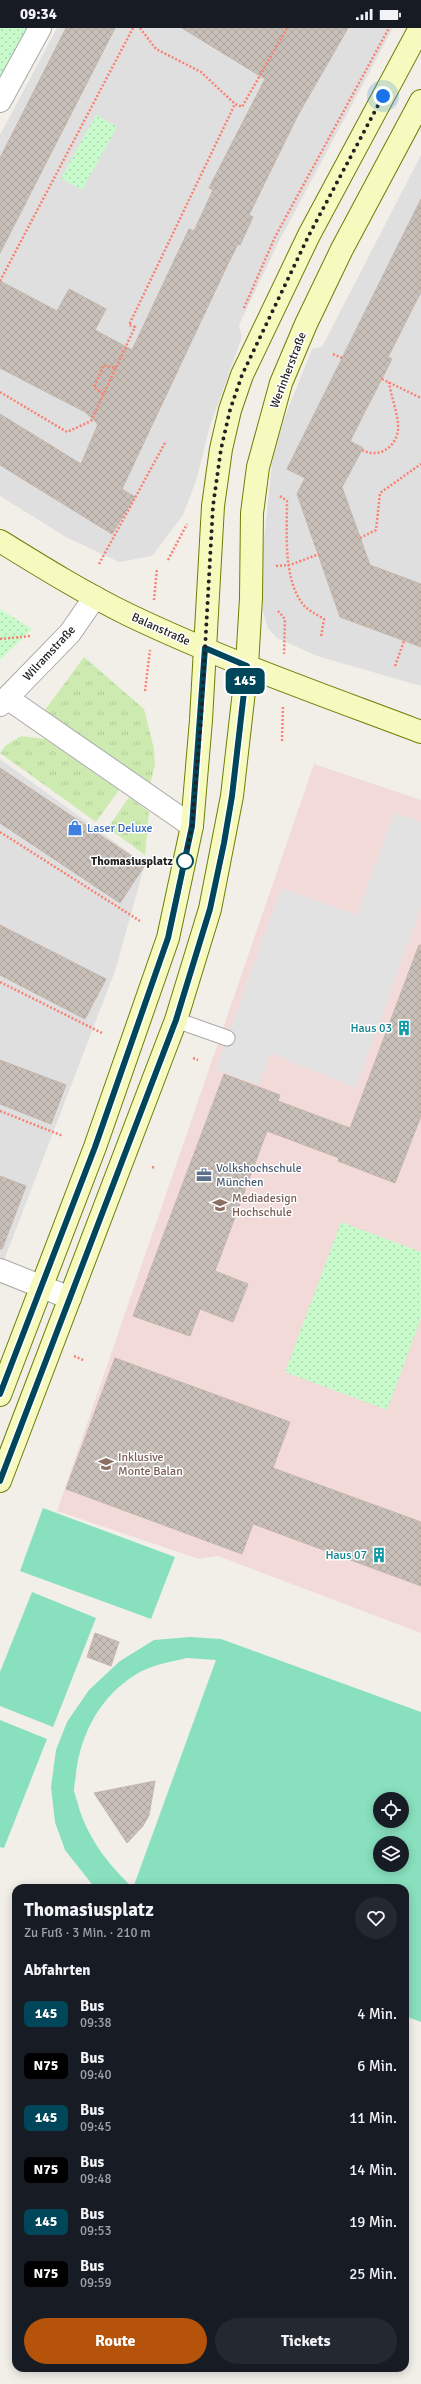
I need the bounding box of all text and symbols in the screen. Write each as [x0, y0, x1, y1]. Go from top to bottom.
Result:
text: 09:34 [20, 5, 57, 23]
your location [373, 86, 393, 106]
street label: Werinherstraße [267, 330, 310, 410]
street label: Balanstraße [129, 610, 193, 649]
street label: Wilramstraße [20, 622, 79, 684]
line badge: 145 [222, 668, 268, 694]
text: 145 [234, 672, 256, 689]
shop icon: Laser Deluxe [66, 819, 84, 837]
place label: Laser Deluxe [87, 821, 153, 836]
marker: Thomasiusplatz [176, 852, 194, 870]
place label: Thomasiusplatz [91, 854, 174, 869]
building icon: Haus 03 [395, 1019, 413, 1037]
place label: Haus 03 [350, 1021, 392, 1036]
place label: Volkshochschule München [216, 1161, 302, 1190]
office icon: Volkshochschule München [195, 1166, 213, 1184]
place label: Mediadesign Hochschule [232, 1191, 297, 1220]
school or university icon: Mediadesign Hochschule [211, 1196, 229, 1214]
place label: Inklusive Monte Balan [118, 1450, 183, 1479]
school or university icon: Inklusive Monte Balan [97, 1455, 115, 1473]
building icon: Haus 07 [370, 1546, 388, 1564]
place label: Haus 07 [325, 1548, 367, 1563]
map controls [373, 1792, 409, 1872]
button: locate [373, 1792, 409, 1828]
button: layers [373, 1836, 409, 1872]
button: heart [355, 1897, 397, 1939]
text: Thomasiusplatz [24, 1898, 154, 1922]
text: Zu Fuß · 3 Min. · 210 m [24, 1925, 151, 1941]
text: Abfahrten [24, 1961, 91, 1979]
text: Bus [80, 1997, 104, 2015]
text: 145 [35, 2005, 57, 2022]
text: 4 Min. [357, 2005, 397, 2023]
text: 09:38 [80, 2015, 112, 2031]
text: Bus [80, 2049, 104, 2067]
text: N75 [34, 2057, 58, 2074]
text: 6 Min. [357, 2057, 397, 2075]
text: 09:40 [80, 2067, 112, 2083]
text: Bus [80, 2101, 104, 2119]
text: 145 [35, 2109, 57, 2126]
text: 11 Min. [349, 2109, 397, 2127]
text: 09:45 [80, 2119, 112, 2135]
text: Bus [80, 2153, 104, 2171]
text: N75 [34, 2161, 58, 2178]
text: 14 Min. [349, 2161, 397, 2179]
text: 09:48 [80, 2171, 112, 2187]
text: Bus [80, 2205, 104, 2223]
text: 145 [35, 2213, 57, 2230]
text: 19 Min. [349, 2213, 397, 2231]
text: 09:53 [80, 2223, 112, 2239]
text: Bus [80, 2257, 104, 2275]
text: N75 [34, 2265, 58, 2282]
text: 25 Min. [349, 2265, 397, 2283]
text: 09:59 [80, 2275, 112, 2291]
button: Route [24, 2318, 207, 2364]
button: Tickets [215, 2318, 397, 2364]

